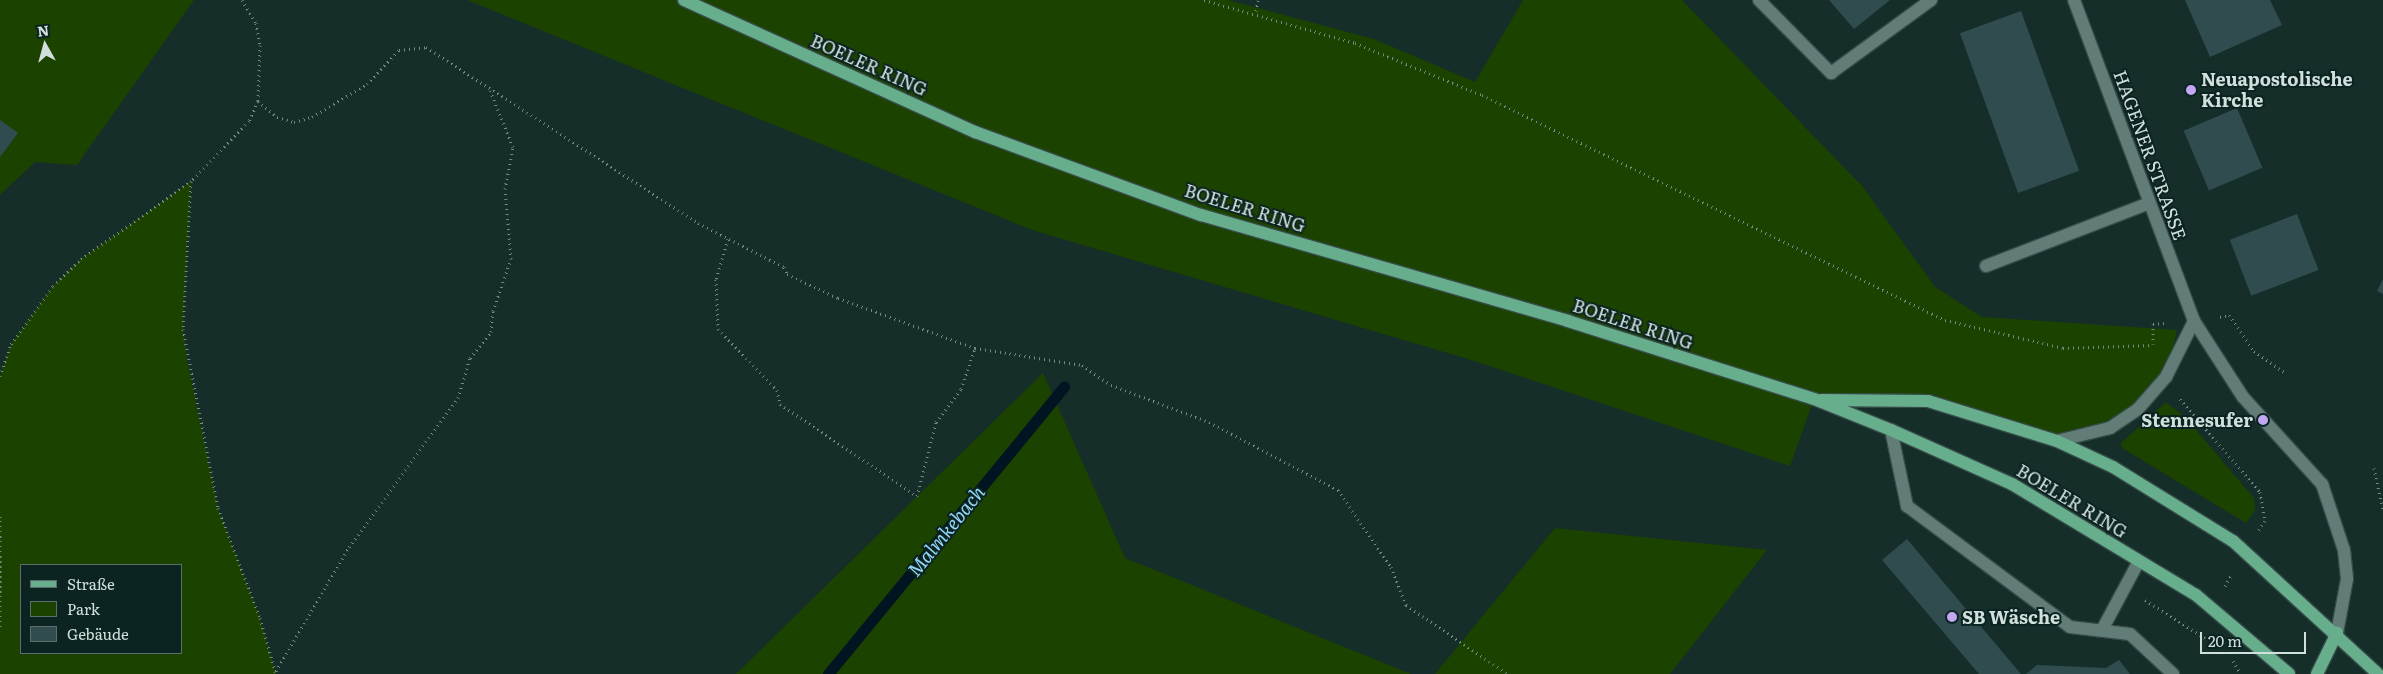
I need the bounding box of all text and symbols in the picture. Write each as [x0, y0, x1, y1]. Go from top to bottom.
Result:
text: N [36, 19, 50, 41]
north arrow [20, 20, 70, 70]
street label: BOELER RING [807, 30, 931, 100]
street label: HAGENER STRASSE [2109, 67, 2191, 243]
place label: Neuapostolische Kirche [2201, 69, 2353, 112]
marker: Neuapostolische Kirche [2185, 84, 2197, 96]
street label: BOELER RING [1182, 179, 1308, 237]
street label: BOELER RING [1570, 294, 1696, 354]
place label: Stennesufer [2141, 409, 2253, 431]
marker: Stennesufer [2257, 414, 2269, 426]
street label: BOELER RING [2013, 459, 2131, 543]
water label: Malmkebach [903, 481, 989, 581]
legend [20, 564, 182, 654]
text: Straße [67, 572, 115, 595]
text: Park [67, 597, 100, 620]
place label: SB Wäsche [1962, 606, 2060, 628]
marker: SB Wäsche [1946, 611, 1958, 623]
text: Gebäude [67, 622, 129, 645]
scale bar [2203, 622, 2309, 654]
text: 20 m [2208, 629, 2242, 652]

